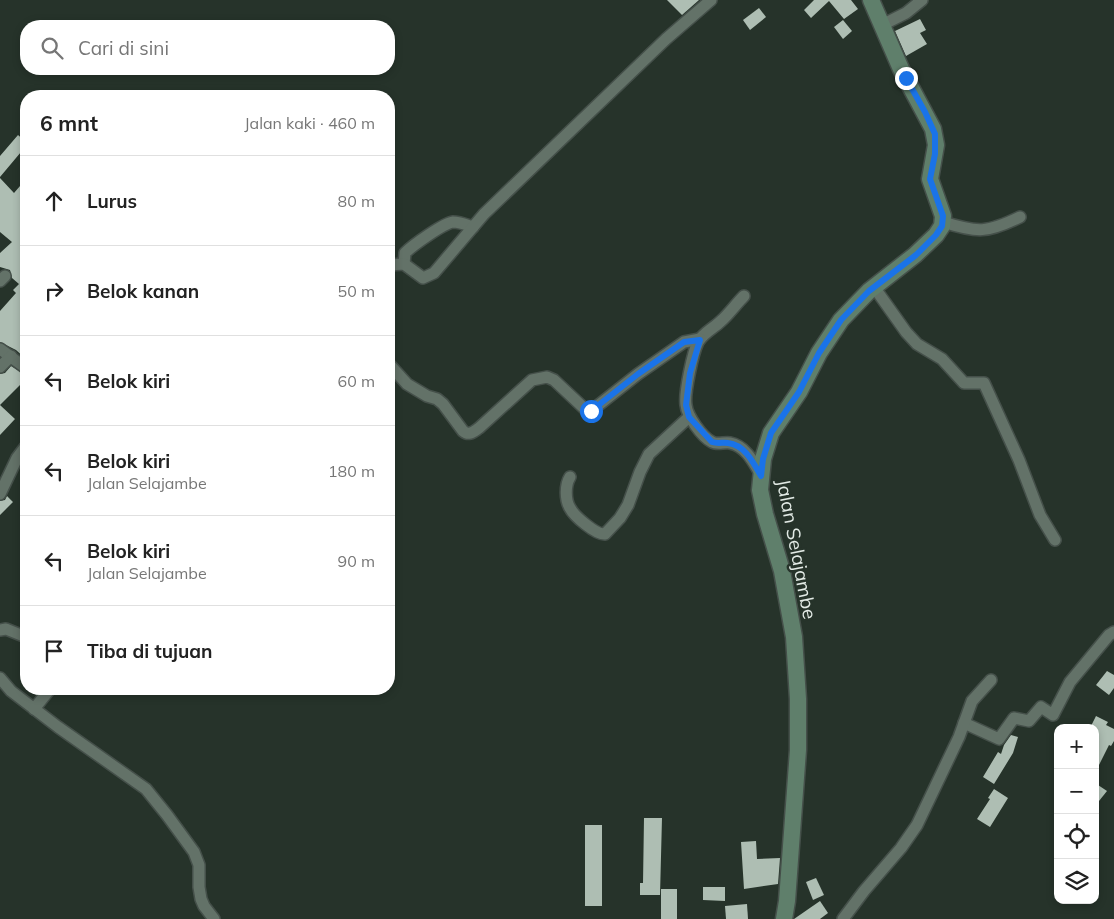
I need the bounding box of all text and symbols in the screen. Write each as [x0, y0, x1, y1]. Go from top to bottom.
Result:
search box [20, 20, 395, 75]
icon: search [38, 34, 66, 62]
text: Cari di sini [78, 36, 169, 60]
route end [895, 67, 918, 90]
text: 6 mnt [40, 110, 98, 136]
text: Jalan kaki · 460 m [244, 113, 375, 133]
icon: ahead [40, 187, 68, 215]
text: Lurus [87, 189, 137, 213]
text: 80 m [338, 191, 375, 211]
icon: right [40, 277, 68, 305]
text: Belok kanan [87, 279, 199, 303]
text: 50 m [338, 281, 375, 301]
icon: left [40, 367, 68, 395]
text: Belok kiri [87, 369, 170, 393]
text: 60 m [338, 371, 375, 391]
route start [580, 400, 603, 423]
text: Belok kiri [87, 449, 170, 473]
icon: left [40, 457, 68, 485]
text: 180 m [328, 461, 375, 481]
text: Jalan Selajambe [87, 473, 207, 493]
street label: Jalan Selajambe [772, 477, 822, 621]
text: Belok kiri [87, 539, 170, 563]
icon: left [40, 547, 68, 575]
text: 90 m [338, 551, 375, 571]
text: Jalan Selajambe [87, 563, 207, 583]
icon: arrive [40, 637, 68, 665]
text: Tiba di tujuan [87, 639, 212, 663]
map controls [1054, 724, 1099, 904]
button: + [1054, 724, 1099, 769]
button: − [1054, 769, 1099, 814]
button: locate [1054, 814, 1099, 859]
button: layers [1054, 859, 1099, 904]

